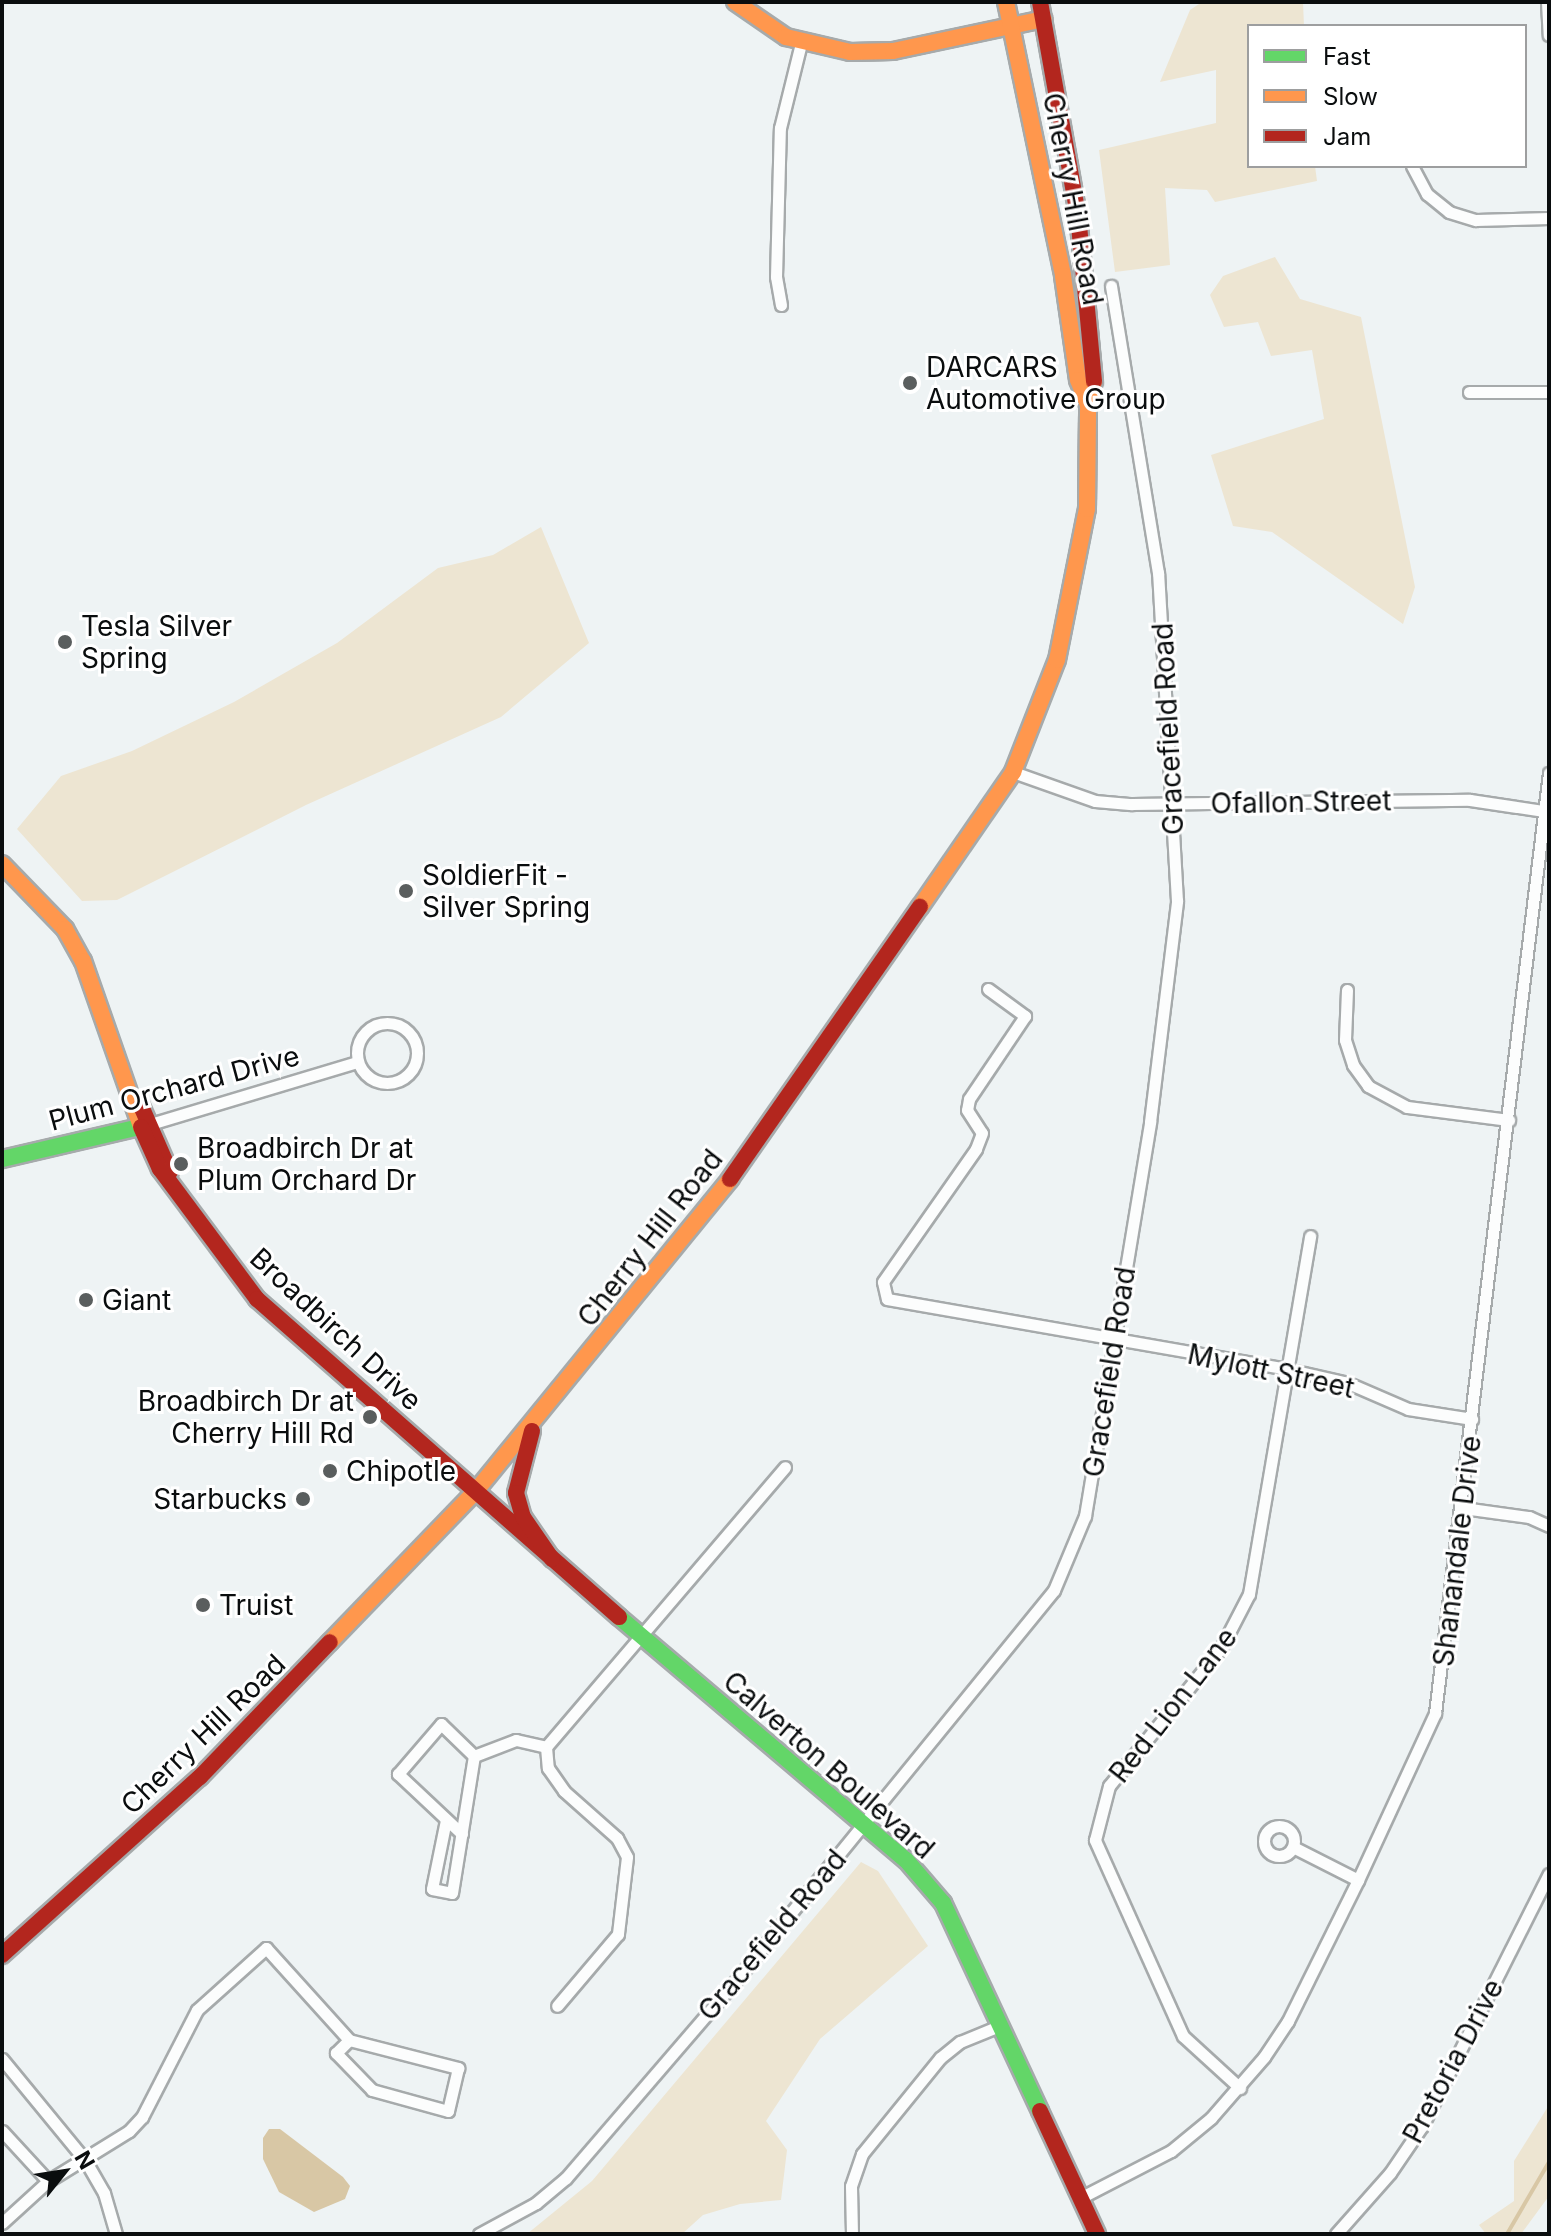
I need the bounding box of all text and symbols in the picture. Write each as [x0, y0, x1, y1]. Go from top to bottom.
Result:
legend [1247, 24, 1527, 168]
text: Fast [1323, 42, 1371, 71]
text: Slow [1323, 82, 1378, 111]
street label: Cherry Hill Road [1036, 90, 1110, 308]
text: Jam [1323, 122, 1371, 151]
place label: DARCARS Automotive Group [926, 350, 1166, 416]
marker: DARCARS Automotive Group [901, 374, 919, 392]
place label: Tesla Silver Spring [81, 609, 232, 675]
street label: Gracefield Road [1146, 622, 1190, 836]
marker: Tesla Silver Spring [56, 633, 74, 651]
street label: Ofallon Street [1210, 784, 1392, 820]
place label: SoldierFit - Silver Spring [422, 858, 590, 924]
marker: SoldierFit - Silver Spring [397, 882, 415, 900]
street label: Plum Orchard Drive [45, 1038, 303, 1138]
place label: Broadbirch Dr at Plum Orchard Dr [197, 1131, 416, 1197]
street label: Cherry Hill Road [570, 1143, 730, 1333]
marker: Broadbirch Dr at Plum Orchard Dr [172, 1155, 190, 1173]
street label: Broadbirch Drive [243, 1241, 429, 1417]
street label: Gracefield Road [1076, 1265, 1142, 1479]
place label: Giant [102, 1283, 171, 1317]
marker: Giant [77, 1291, 95, 1309]
street label: Mylott Street [1185, 1337, 1357, 1405]
place label: Broadbirch Dr at Cherry Hill Rd [138, 1384, 354, 1450]
marker: Broadbirch Dr at Cherry Hill Rd [361, 1408, 379, 1426]
street label: Shanandale Drive [1426, 1434, 1488, 1668]
place label: Chipotle [346, 1454, 456, 1488]
marker: Chipotle [321, 1462, 339, 1480]
place label: Starbucks [153, 1482, 287, 1516]
marker: Starbucks [294, 1490, 312, 1508]
place label: Truist [219, 1588, 293, 1622]
marker: Truist [194, 1596, 212, 1614]
street label: Red Lion Lane [1102, 1621, 1244, 1789]
street label: Cherry Hill Road [114, 1647, 292, 1821]
street label: Calverton Boulevard [717, 1664, 941, 1866]
street label: Gracefield Road [691, 1843, 853, 2027]
street label: Pretoria Drive [1396, 1973, 1510, 2149]
north arrow [24, 2132, 104, 2212]
text: N [69, 2146, 100, 2174]

